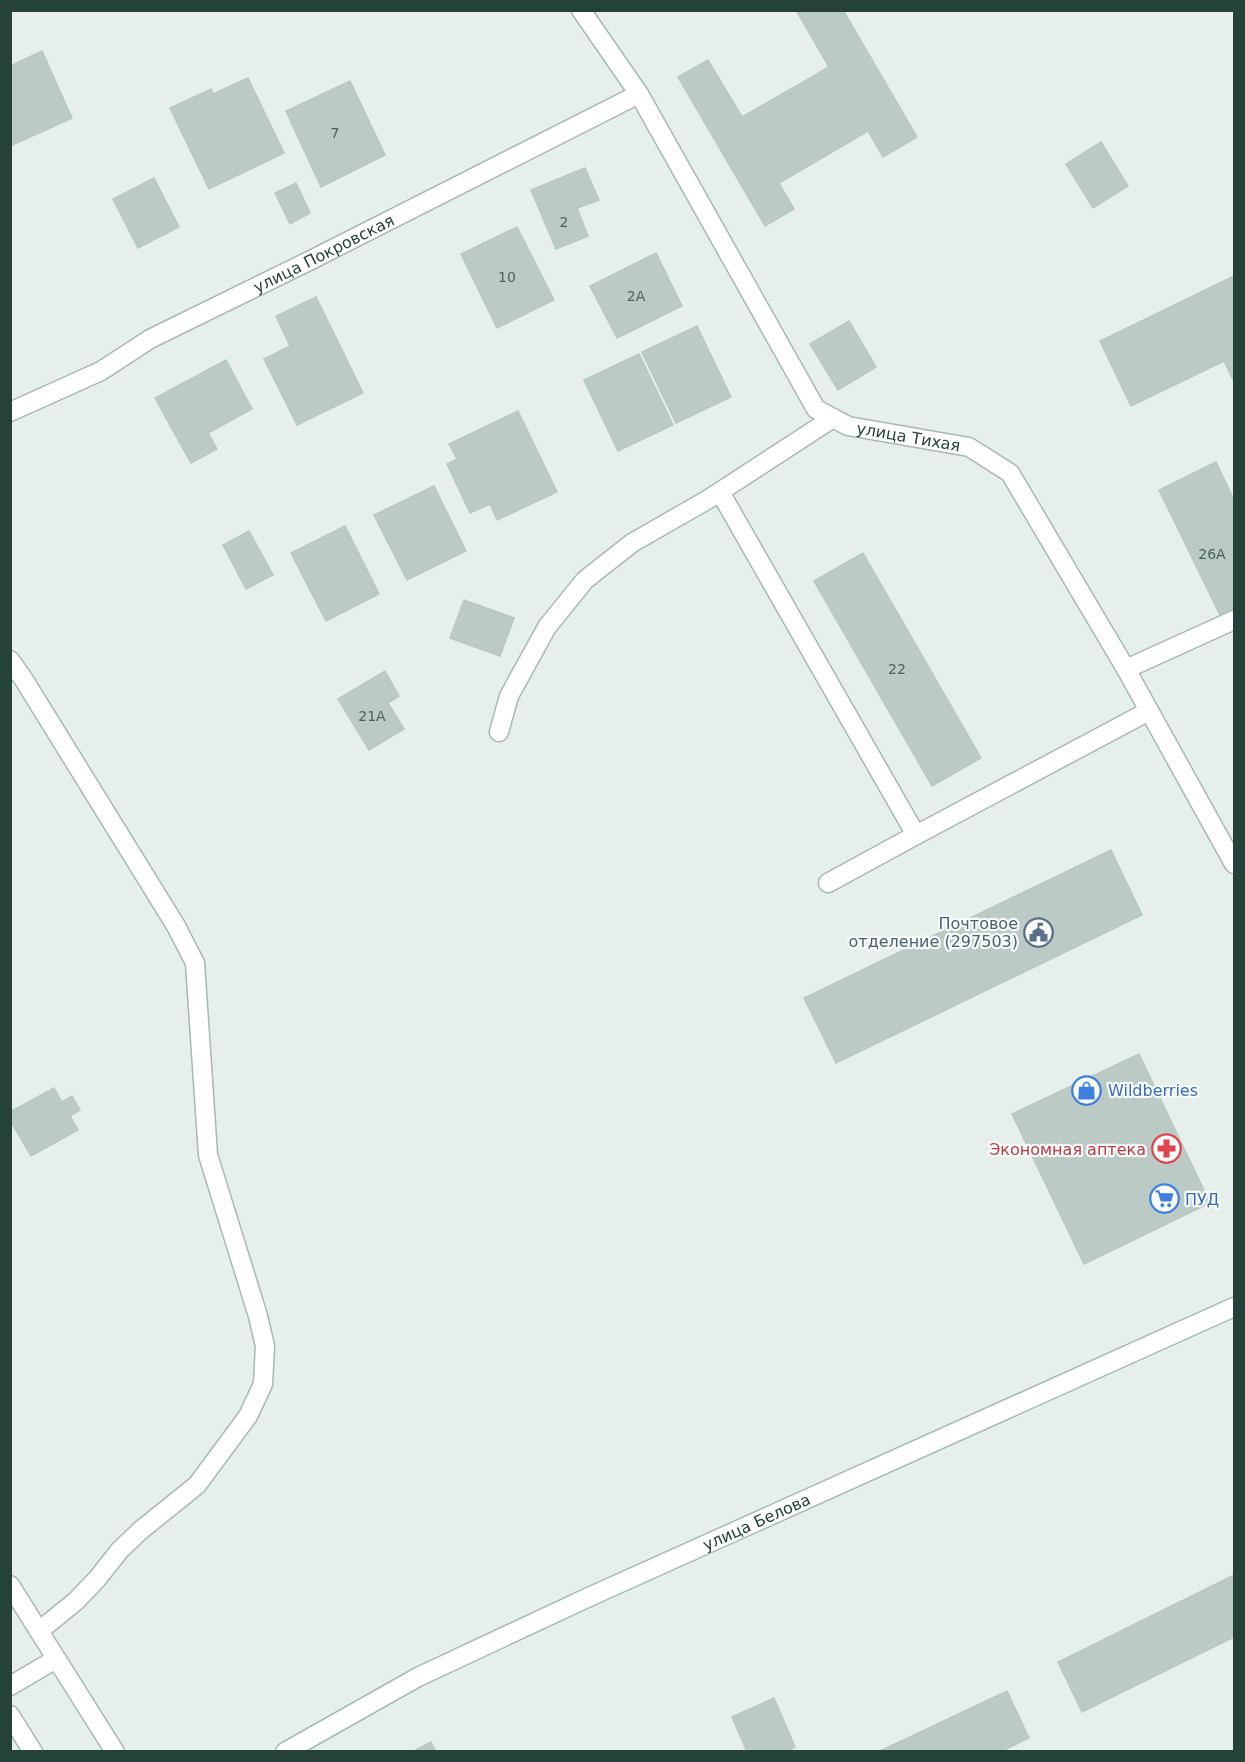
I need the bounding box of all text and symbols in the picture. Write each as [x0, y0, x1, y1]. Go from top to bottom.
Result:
house number: 7 [331, 125, 339, 141]
street label: улица Покровская [250, 210, 397, 296]
house number: 2 [560, 214, 568, 230]
house number: 10 [498, 269, 516, 285]
house number: 2А [627, 288, 646, 304]
street label: улица Тихая [855, 418, 962, 455]
house number: 26А [1198, 546, 1226, 562]
house number: 22 [888, 661, 906, 677]
house number: 21А [358, 708, 386, 724]
place label: Почтовое отделение (297503) [849, 914, 1018, 951]
public building icon: Почтовое отделение (297503) [1023, 916, 1055, 948]
shop icon: Wildberries [1071, 1074, 1103, 1106]
place label: Wildberries [1108, 1081, 1198, 1100]
pharmacy icon: Экономная аптека [1151, 1133, 1183, 1165]
place label: Экономная аптека [989, 1140, 1146, 1159]
supermarket icon: ПУД [1148, 1183, 1180, 1215]
place label: ПУД [1185, 1190, 1219, 1209]
street label: улица Белова [700, 1489, 813, 1554]

